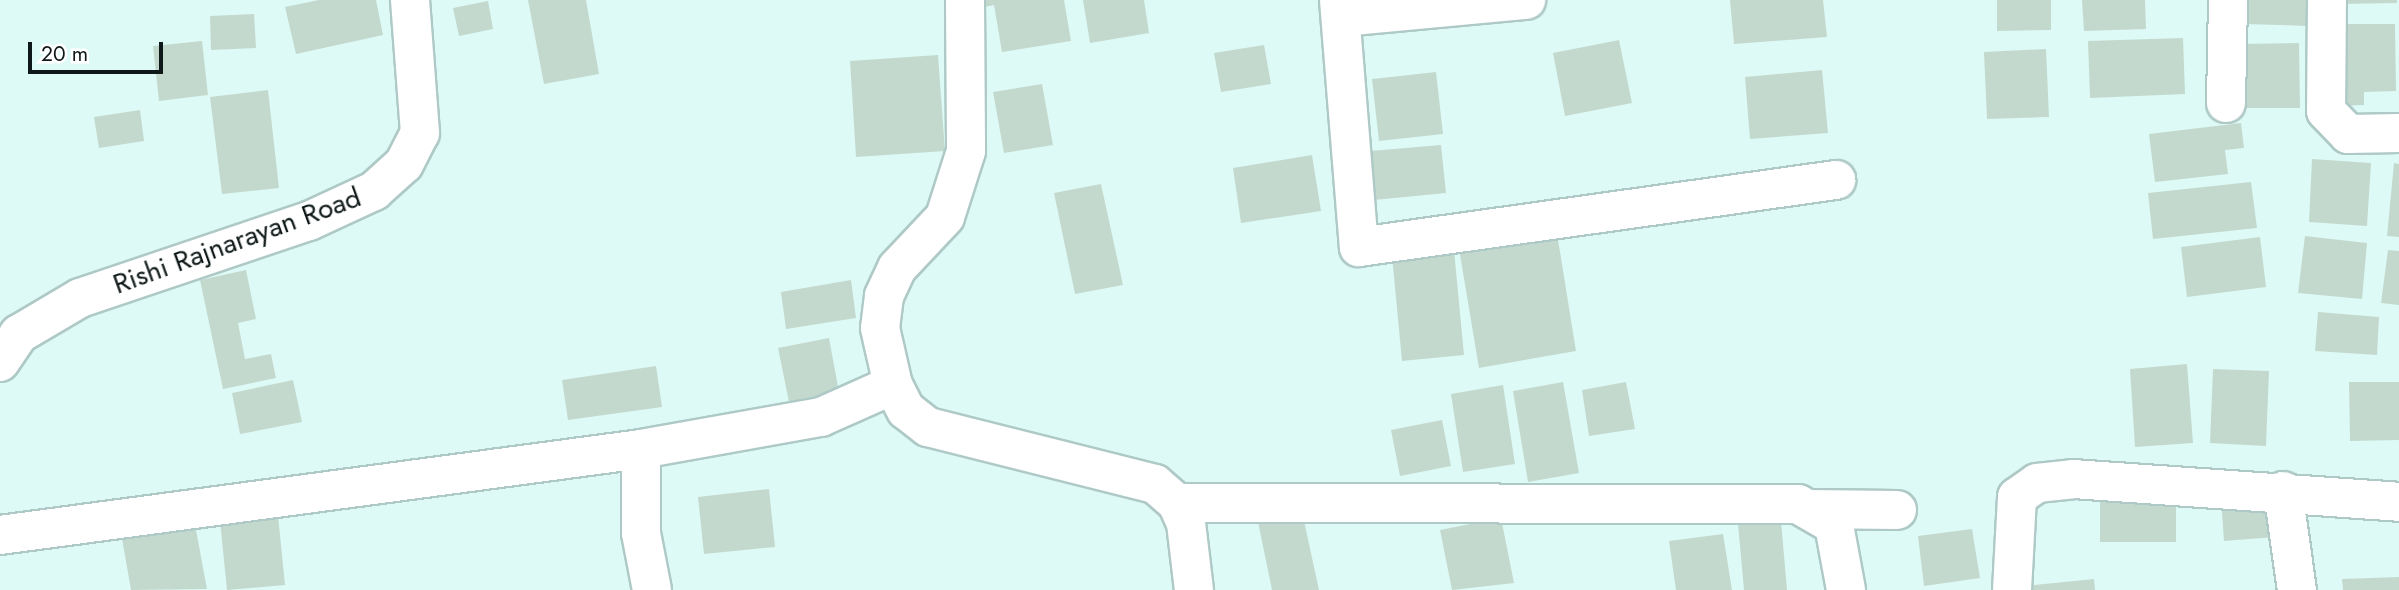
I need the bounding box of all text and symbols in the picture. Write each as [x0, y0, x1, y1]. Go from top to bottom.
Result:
scale bar [32, 28, 166, 72]
text: 20 m [41, 39, 88, 69]
street label: Rishi Rajnarayan Road [109, 181, 365, 301]

